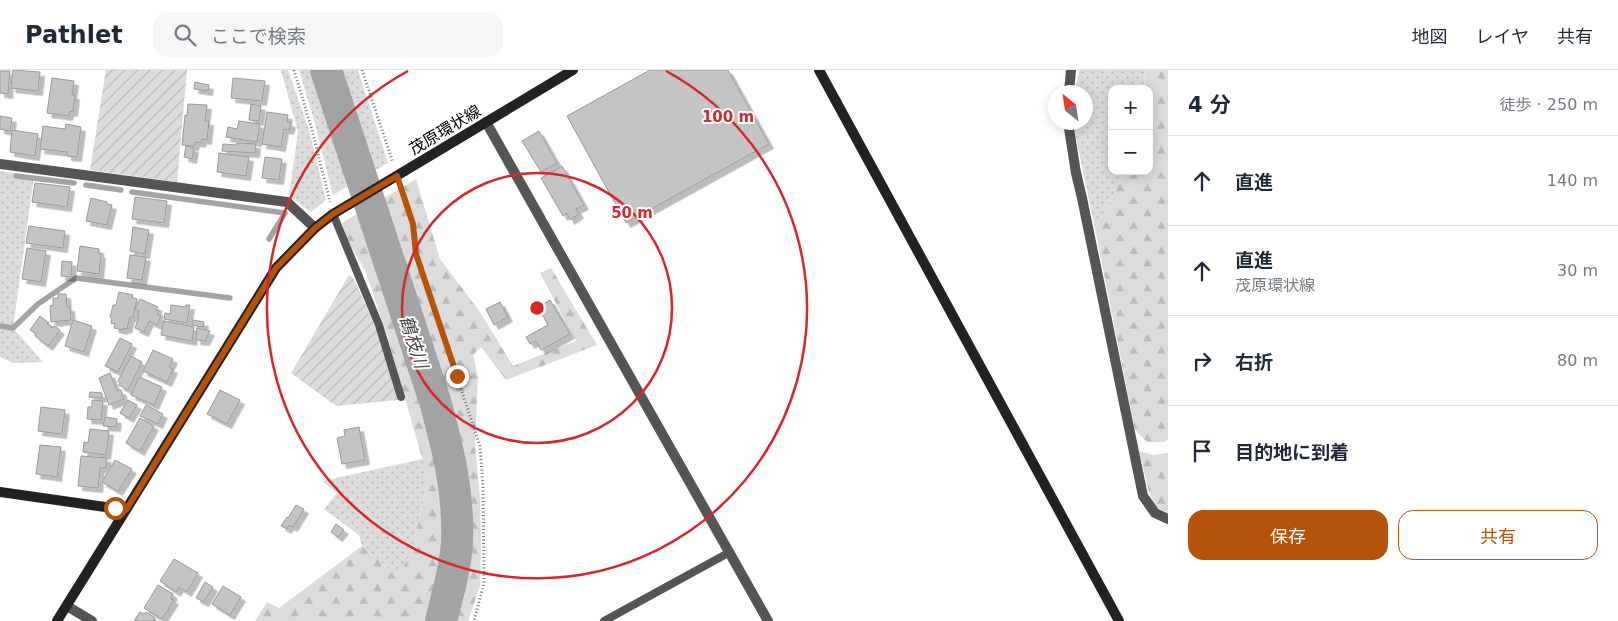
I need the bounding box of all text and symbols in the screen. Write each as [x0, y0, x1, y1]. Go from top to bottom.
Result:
search box [153, 12, 503, 57]
text: Pathlet [25, 21, 123, 49]
icon: search [171, 21, 199, 49]
text: ここで検索 [211, 25, 306, 47]
text: 地図 [1412, 26, 1448, 47]
text: レイヤ [1476, 26, 1529, 47]
text: 共有 [1557, 26, 1593, 47]
north arrow [1048, 85, 1093, 130]
map controls [1108, 85, 1153, 175]
button: + [1108, 85, 1153, 130]
text: 4 分 [1188, 93, 1231, 117]
text: 徒歩 · 250 m [1500, 95, 1598, 114]
street label: 茂原環状線 [406, 101, 484, 159]
text: 100 m [702, 108, 754, 126]
button: − [1108, 130, 1153, 175]
icon: ahead [1188, 167, 1216, 195]
text: 直進 [1235, 171, 1273, 193]
text: 140 m [1547, 171, 1598, 190]
text: 50 m [611, 204, 653, 222]
text: 直進 [1235, 249, 1273, 271]
icon: ahead [1188, 257, 1216, 285]
text: 30 m [1557, 261, 1598, 280]
text: 茂原環状線 [1235, 276, 1315, 295]
centre of rings [528, 299, 546, 317]
water label: 鶴枝川 [396, 313, 433, 373]
icon: right [1188, 347, 1216, 375]
text: 右折 [1235, 351, 1273, 373]
text: 80 m [1557, 351, 1598, 370]
route end [446, 365, 469, 388]
icon: arrive [1188, 437, 1216, 465]
text: 目的地に到着 [1235, 441, 1349, 463]
route start [104, 497, 127, 520]
button: 保存 [1188, 510, 1388, 560]
button: 共有 [1398, 510, 1598, 560]

